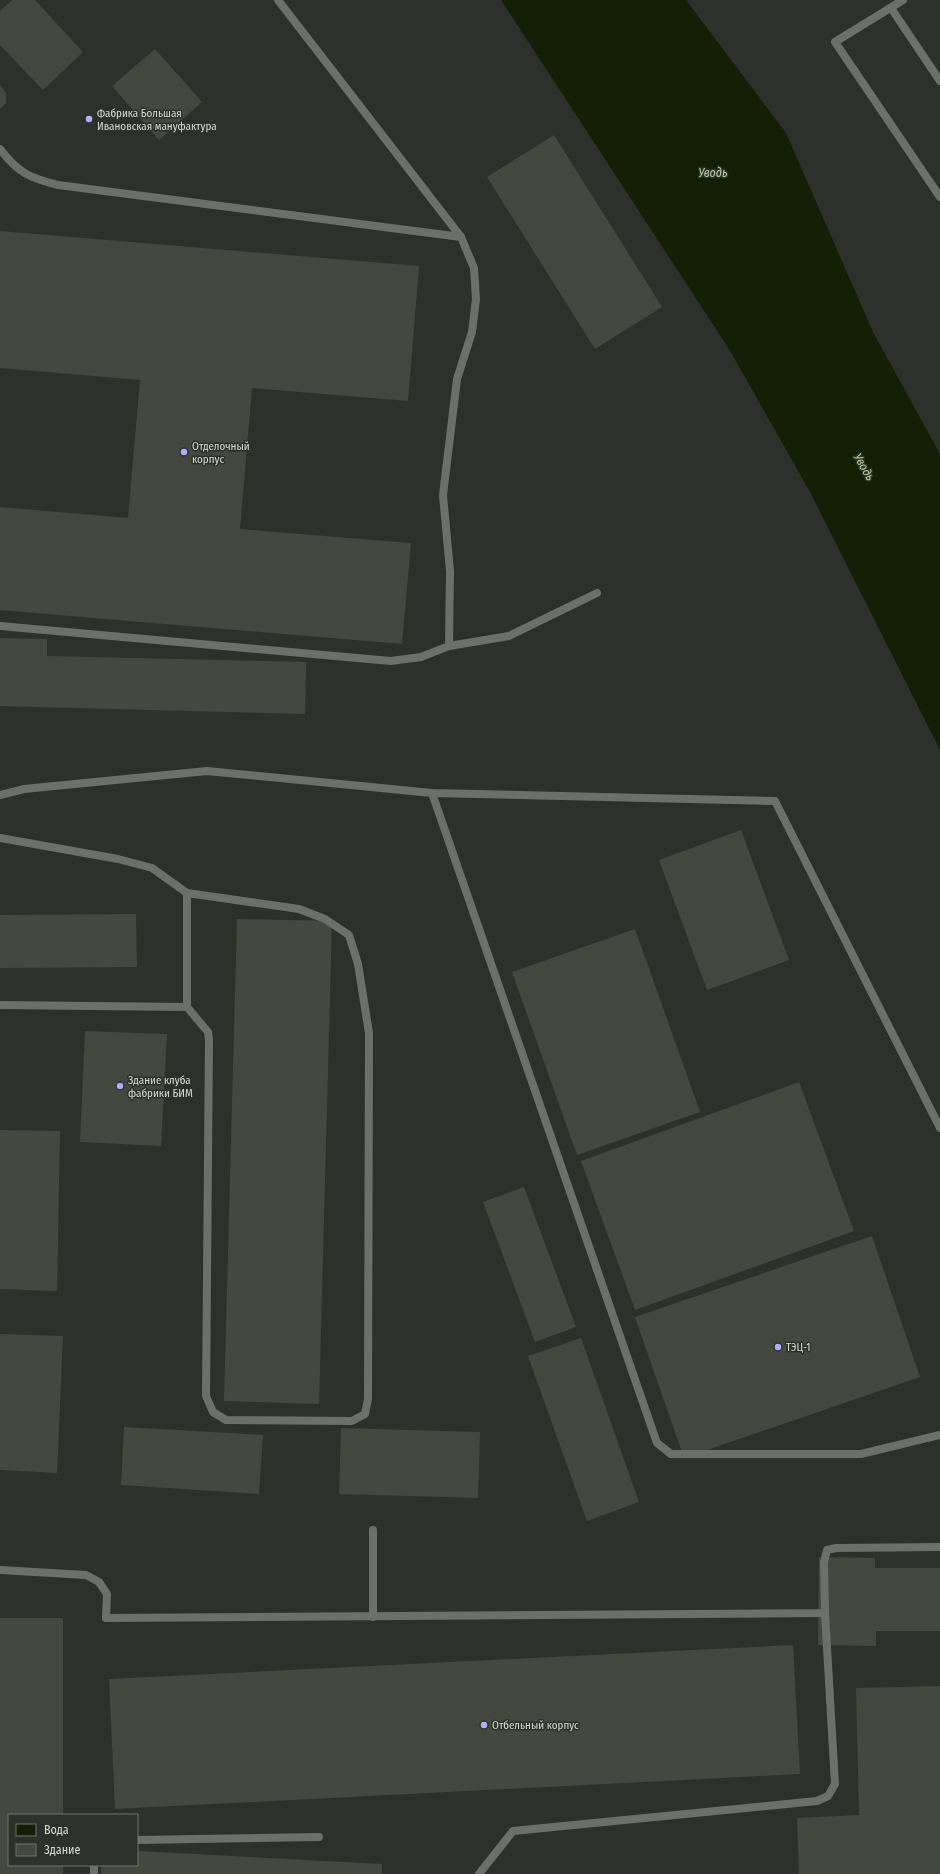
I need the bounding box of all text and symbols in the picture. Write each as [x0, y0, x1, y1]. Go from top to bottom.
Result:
place label: Фабрика Большая Ивановская мануфактура [97, 107, 217, 133]
marker: Фабрика Большая Ивановская мануфактура [84, 114, 94, 124]
water label: Уводь [698, 166, 728, 180]
place label: Отделочный корпус [192, 440, 250, 466]
marker: Отделочный корпус [179, 447, 189, 457]
water label: Уводь [851, 451, 878, 484]
place label: Здание клуба фабрики БИМ [128, 1074, 193, 1100]
marker: Здание клуба фабрики БИМ [115, 1081, 125, 1091]
place label: ТЭЦ-1 [786, 1341, 811, 1354]
marker: ТЭЦ-1 [773, 1342, 783, 1352]
place label: Отбельный корпус [492, 1719, 579, 1732]
marker: Отбельный корпус [479, 1720, 489, 1730]
legend [8, 1814, 138, 1866]
text: Вода [44, 1823, 69, 1837]
text: Здание [44, 1843, 80, 1857]

